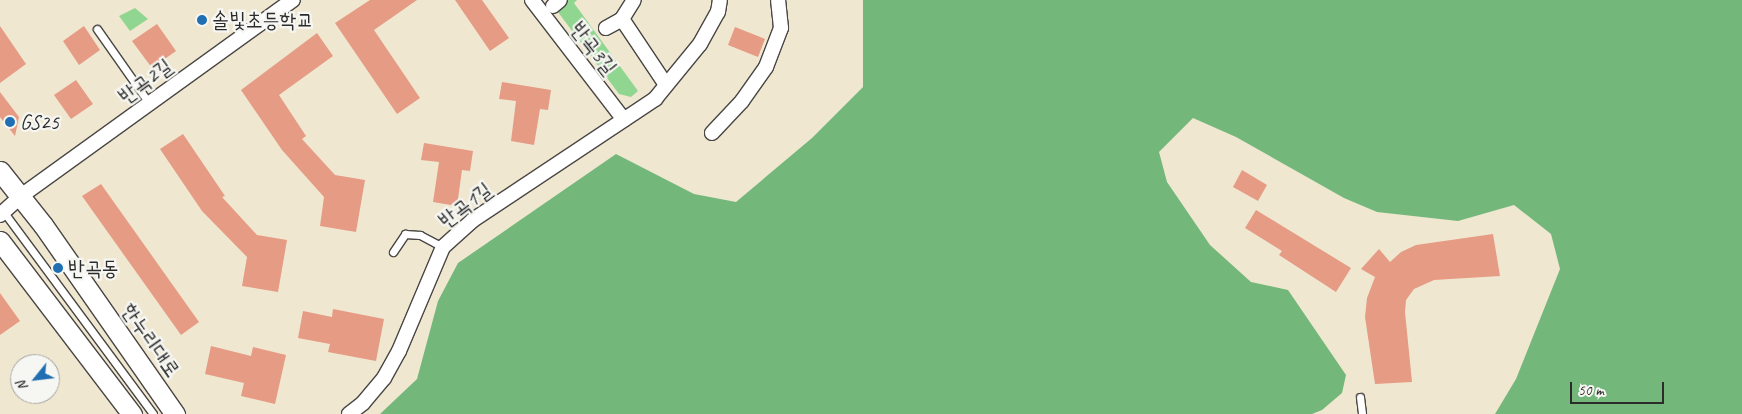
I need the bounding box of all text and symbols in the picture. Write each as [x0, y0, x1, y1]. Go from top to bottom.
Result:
place label: 솔빛초등학교 [212, 7, 313, 33]
marker: 솔빛초등학교 [196, 14, 208, 26]
street label: 반곡3길 [566, 17, 622, 79]
street label: 반곡2길 [113, 53, 177, 109]
place label: GS25 [20, 109, 59, 135]
marker: GS25 [4, 116, 16, 128]
street label: 반곡1길 [433, 177, 497, 233]
place label: 반곡동 [68, 255, 119, 281]
marker: 반곡동 [52, 262, 64, 274]
street label: 한누리대로 [116, 298, 186, 382]
north arrow [10, 354, 60, 404]
scale bar [1572, 372, 1666, 404]
text: N [13, 378, 32, 394]
text: 50 m [1578, 381, 1604, 400]

